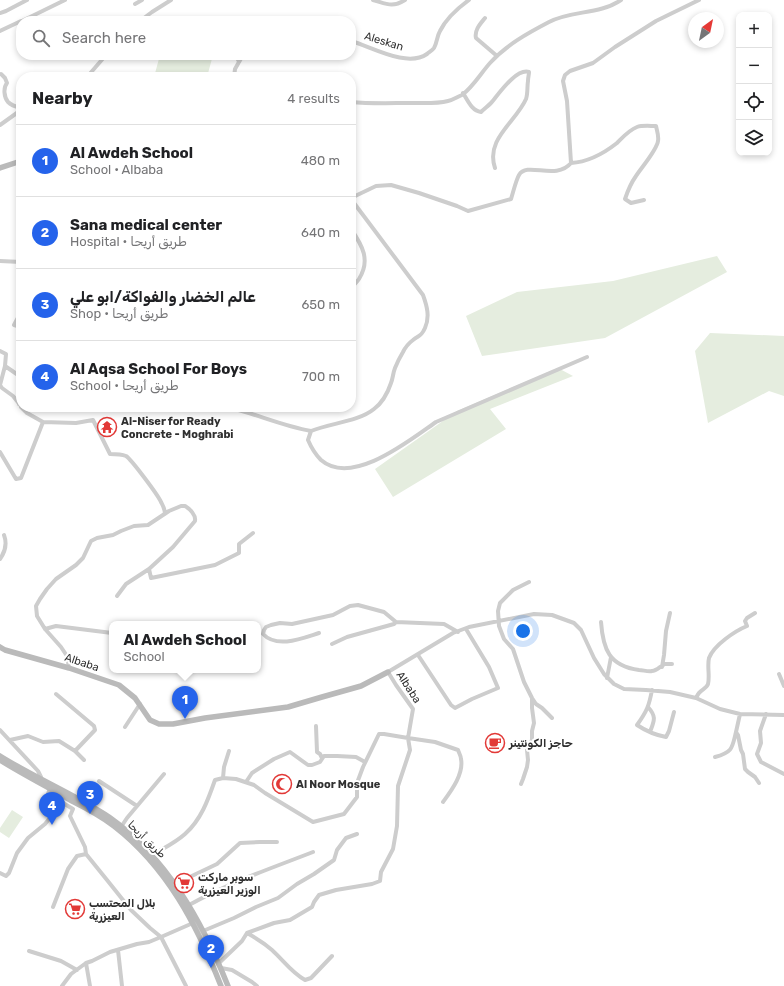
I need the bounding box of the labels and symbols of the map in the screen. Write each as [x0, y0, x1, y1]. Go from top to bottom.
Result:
north arrow [688, 12, 724, 48]
street label: Aleskan [363, 29, 405, 54]
place label: Al-Niser for Ready Concrete - Moghrabi [121, 415, 234, 441]
temple icon: Al-Niser for Ready Concrete - Moghrabi [96, 416, 118, 438]
your location [513, 621, 533, 641]
street label: Albaba [63, 651, 101, 674]
street label: Albaba [394, 669, 424, 706]
pin: 1 [172, 686, 198, 719]
cafe icon: حاجز الكونتينر [484, 732, 506, 754]
place label: حاجز الكونتينر [508, 737, 573, 750]
mosque icon: Al Noor Mosque [271, 773, 293, 795]
place label: Al Noor Mosque [296, 778, 381, 791]
pin: 3 [77, 781, 103, 814]
pin: 4 [39, 792, 65, 825]
street label: طريق أريحا [124, 818, 169, 862]
place label: سوبر ماركت الوزير العيزرية [198, 871, 261, 897]
supermarket icon: سوبر ماركت الوزير العيزرية [173, 872, 195, 894]
place label: بلال المحتسب العيزرية [89, 897, 156, 923]
supermarket icon: بلال المحتسب العيزرية [64, 898, 86, 920]
pin: 2 [198, 935, 224, 968]

